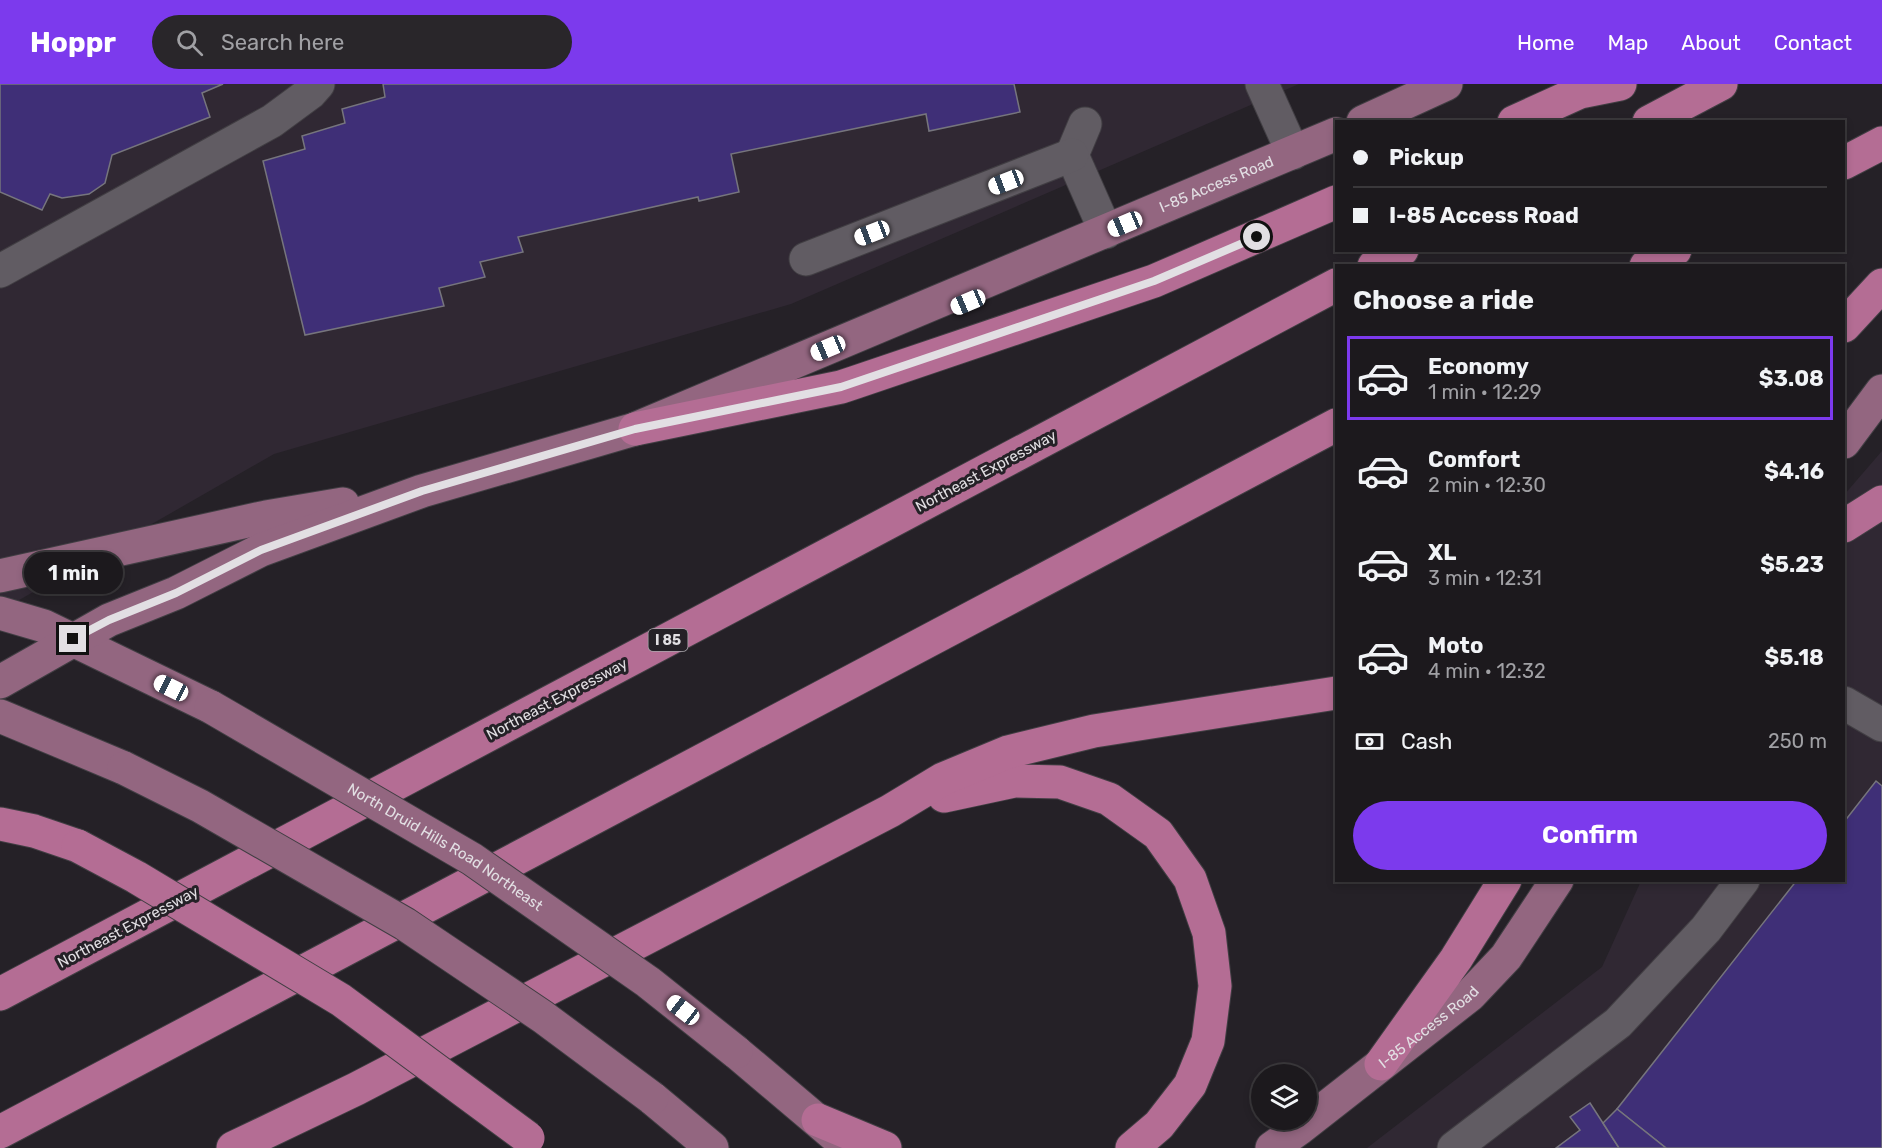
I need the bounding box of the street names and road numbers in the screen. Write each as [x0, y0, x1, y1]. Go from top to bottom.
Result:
street label: I-85 Access Road [1156, 152, 1276, 216]
street label: Northeast Expressway [912, 426, 1060, 516]
road number: I 85 [648, 629, 688, 651]
street label: Northeast Expressway [483, 654, 631, 744]
street label: North Druid Hills Road Northeast [344, 779, 547, 915]
street label: Northeast Expressway [54, 882, 202, 972]
street label: I-85 Access Road [1375, 982, 1483, 1072]

